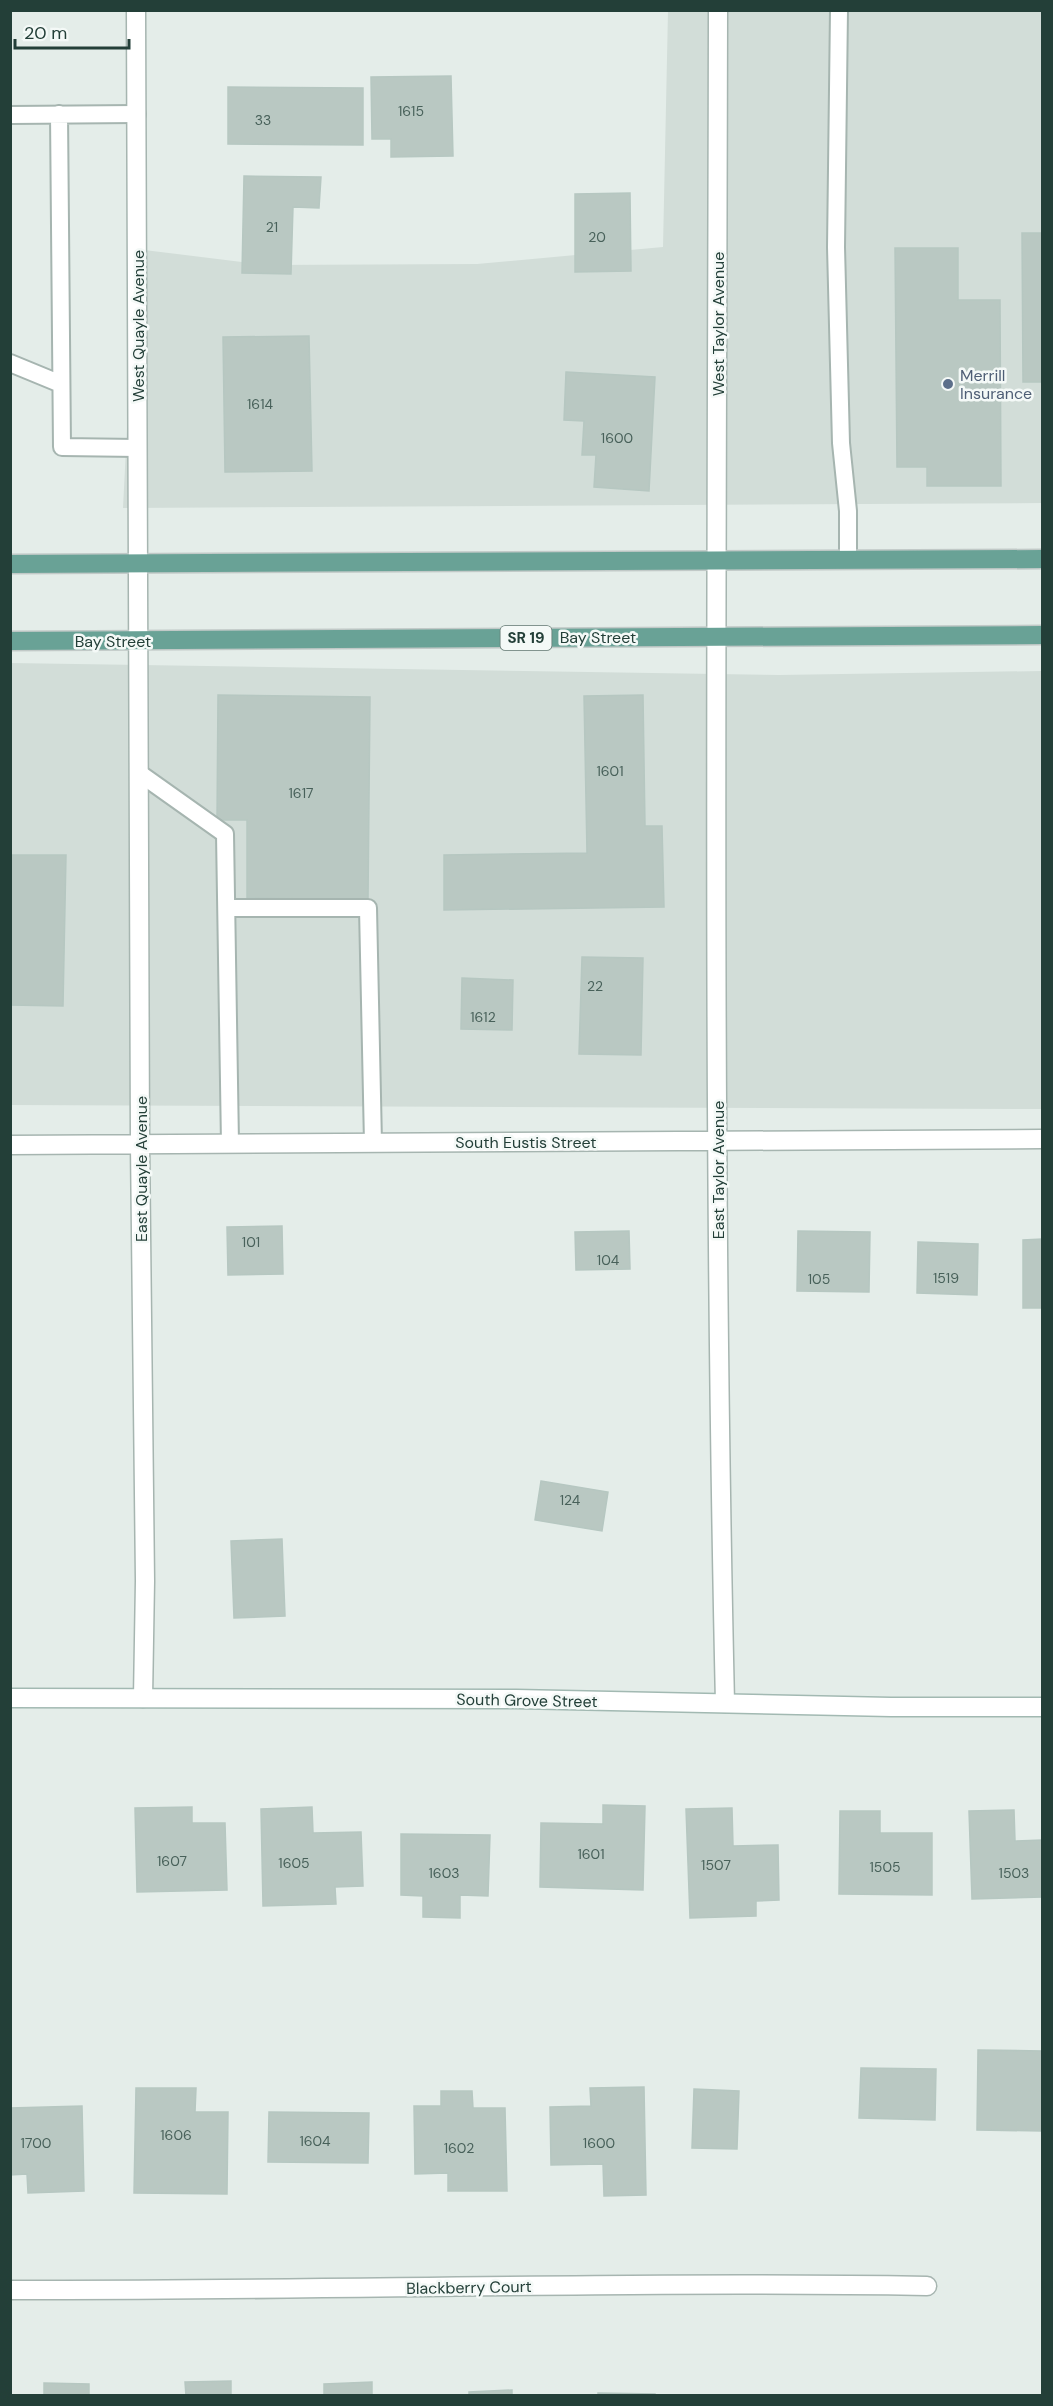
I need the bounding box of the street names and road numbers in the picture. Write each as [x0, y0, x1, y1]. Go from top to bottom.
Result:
street label: West Quayle Avenue [128, 250, 149, 402]
street label: West Taylor Avenue [708, 252, 729, 396]
road number: SR 19 [500, 626, 552, 650]
street label: Bay Street [560, 627, 636, 648]
street label: Bay Street [75, 631, 151, 652]
street label: East Quayle Avenue [131, 1096, 152, 1242]
street label: East Taylor Avenue [708, 1101, 729, 1239]
street label: South Eustis Street [455, 1132, 597, 1153]
street label: South Grove Street [456, 1689, 598, 1712]
street label: Blackberry Court [406, 2276, 532, 2299]

